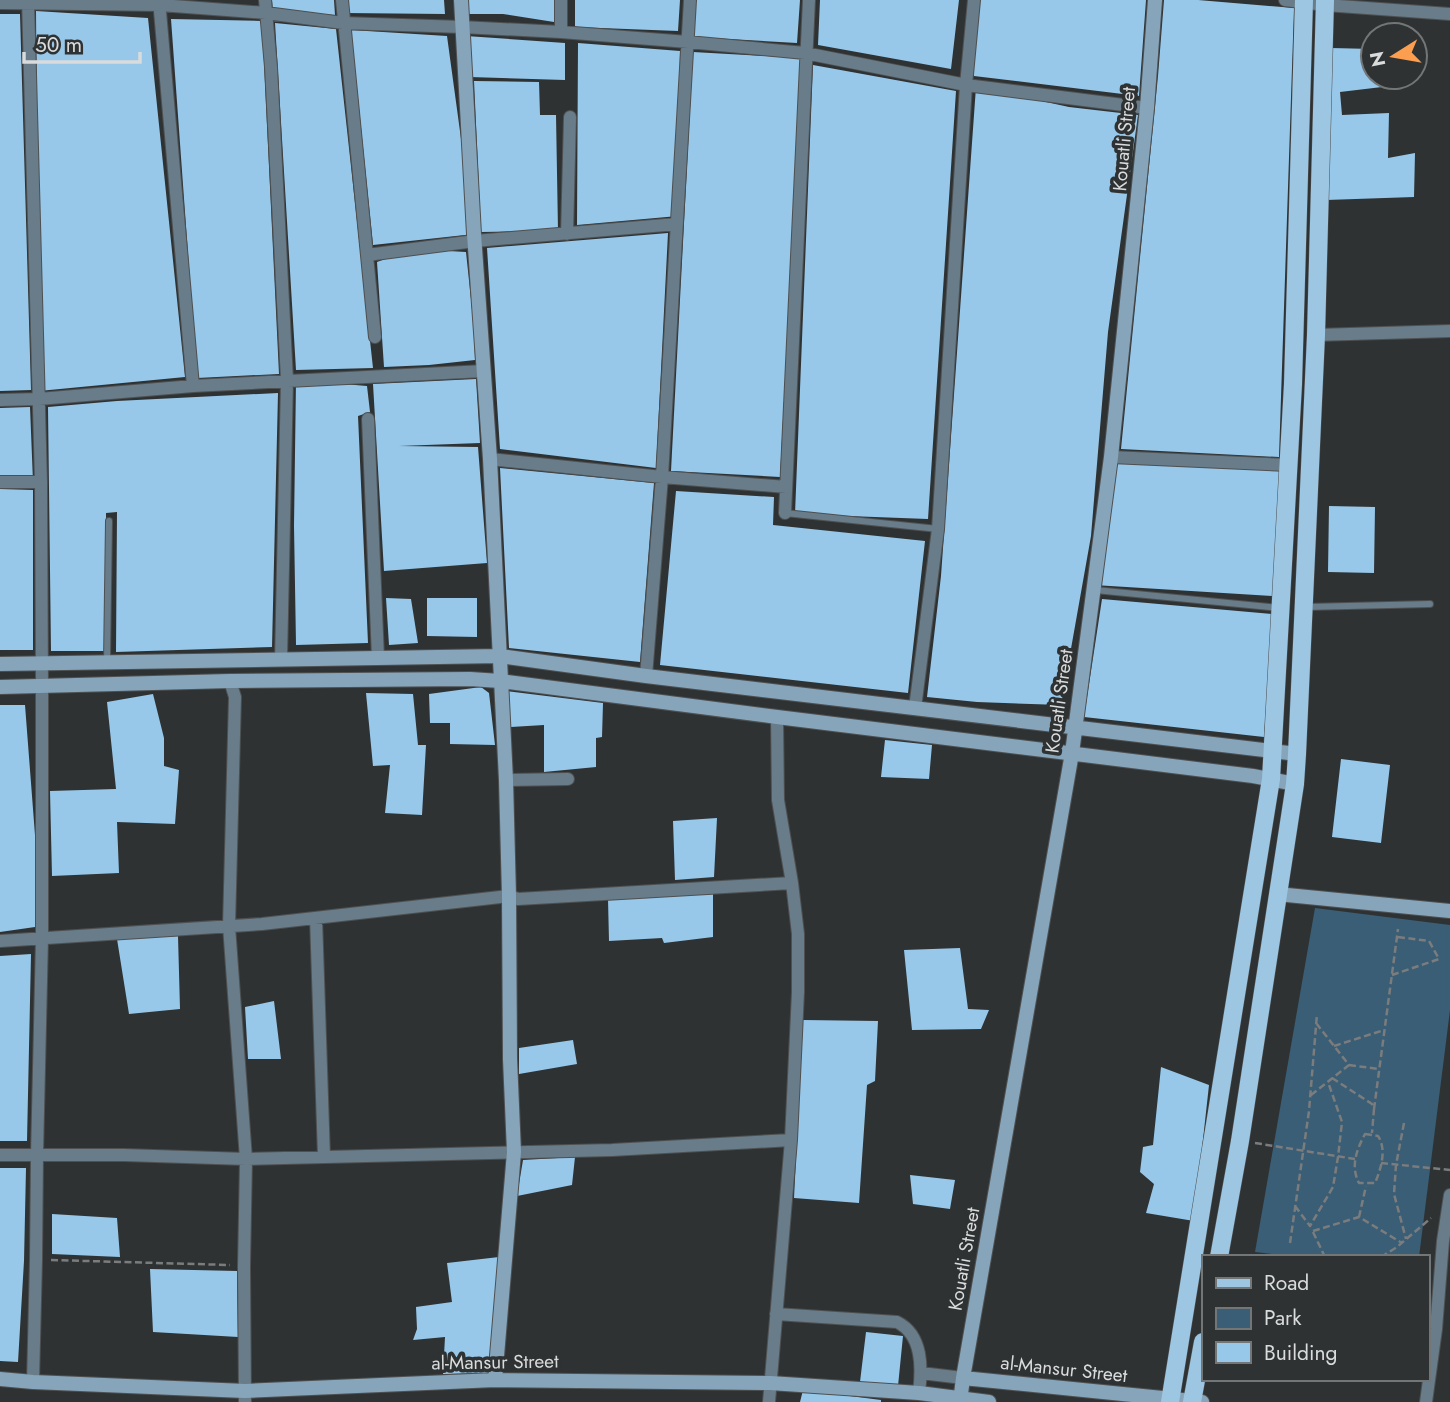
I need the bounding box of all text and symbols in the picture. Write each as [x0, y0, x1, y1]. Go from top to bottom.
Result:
scale bar [24, 21, 140, 65]
north arrow [1359, 21, 1429, 91]
text: 50 m [35, 30, 82, 60]
text: N [1363, 49, 1392, 69]
street label: Kouatli Street [1106, 85, 1142, 192]
street label: Kouatli Street [1038, 647, 1080, 755]
street label: Kouatli Street [942, 1205, 986, 1313]
legend [1202, 1255, 1429, 1381]
text: Road [1264, 1268, 1309, 1298]
text: Park [1264, 1303, 1302, 1333]
text: Building [1264, 1338, 1337, 1368]
street label: al-Mansur Street [431, 1347, 559, 1377]
street label: al-Mansur Street [999, 1349, 1129, 1389]

